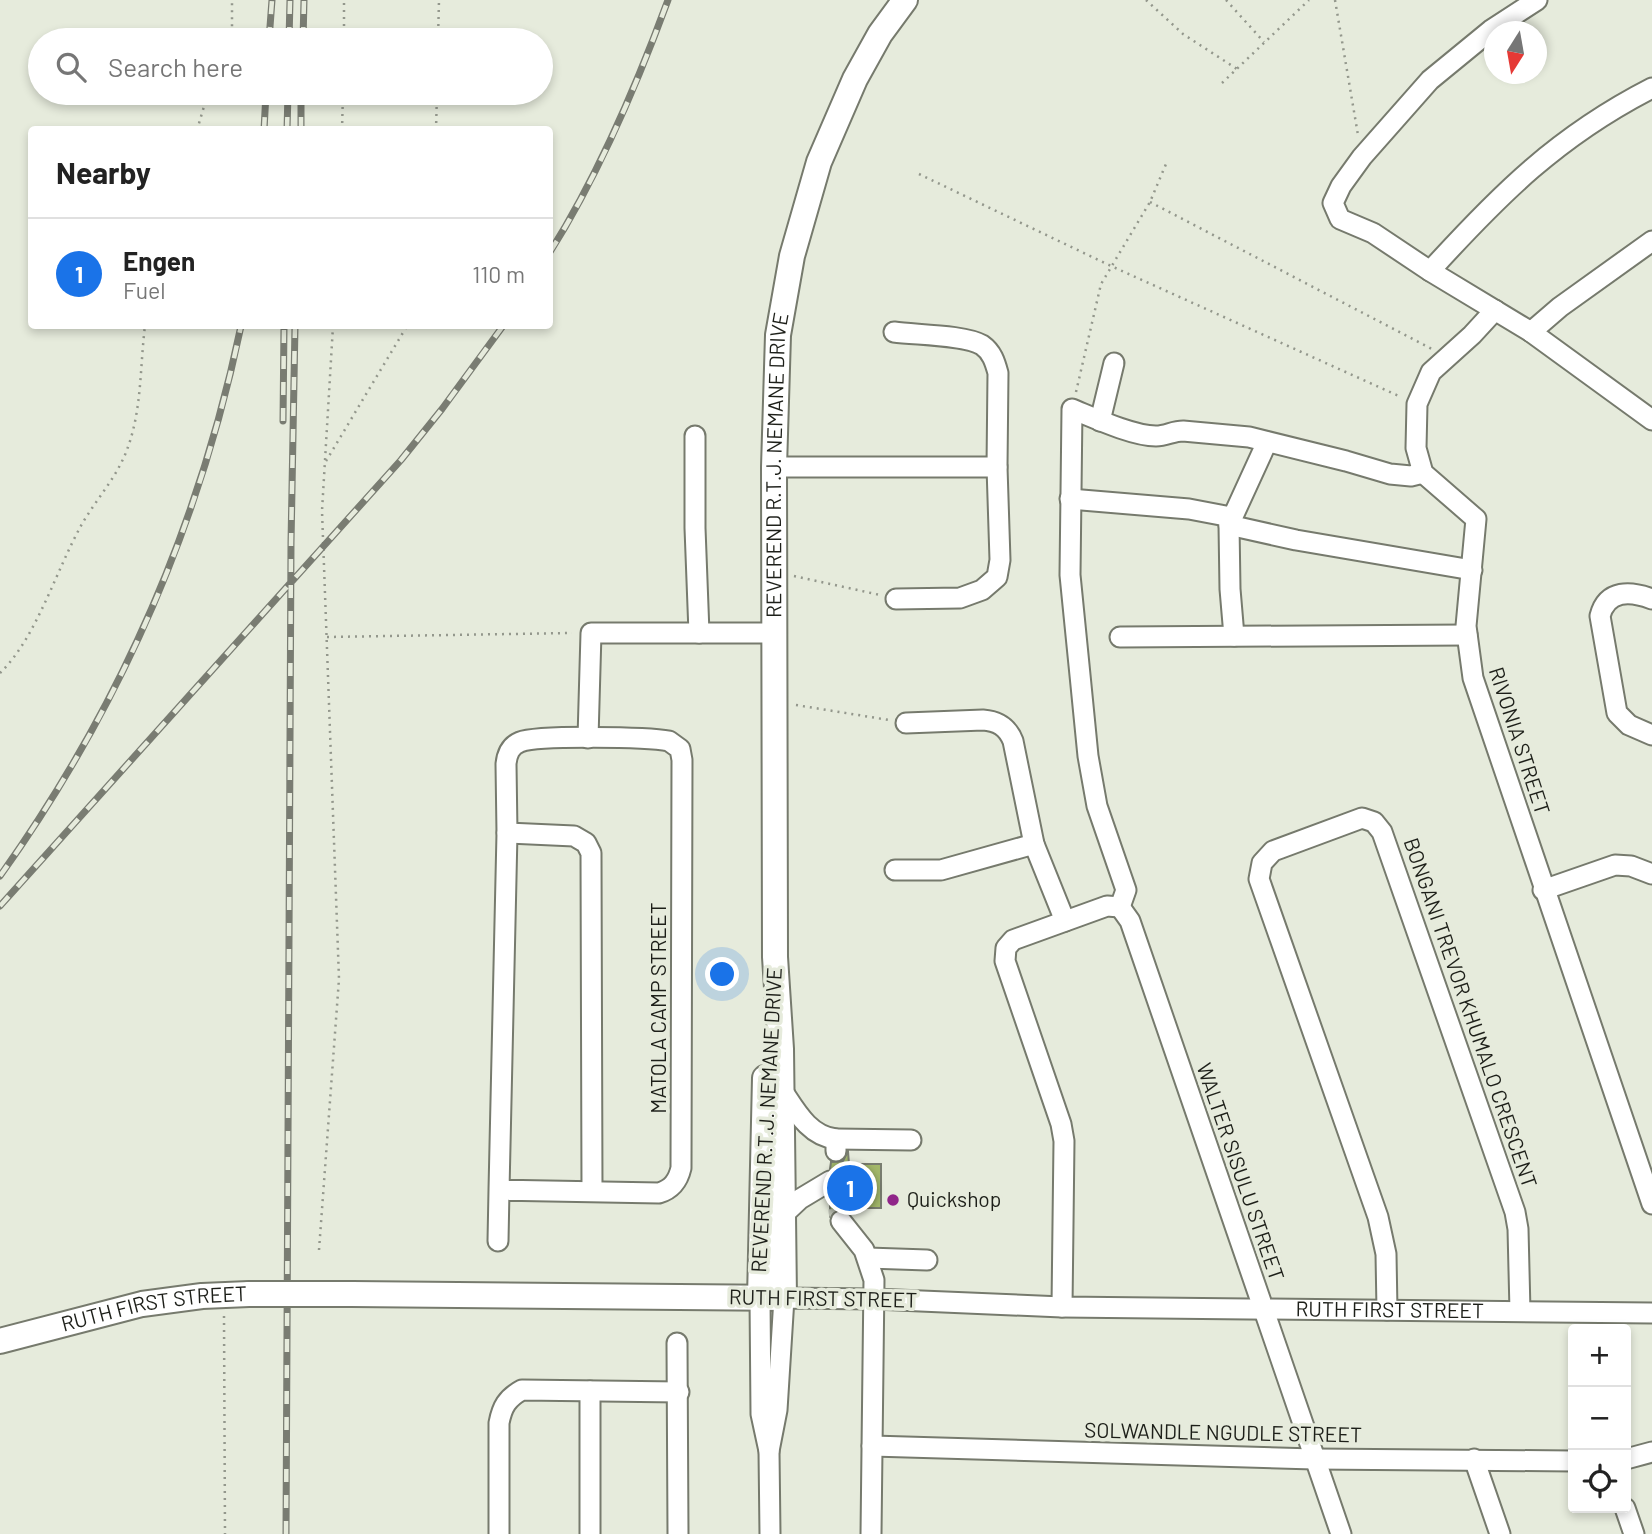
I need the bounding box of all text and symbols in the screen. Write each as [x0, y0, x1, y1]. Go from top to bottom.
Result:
north arrow [1484, 21, 1547, 84]
search box [28, 28, 553, 105]
icon: search [52, 48, 90, 86]
text: Search here [108, 51, 243, 82]
text: Nearby [56, 154, 151, 190]
text: Engen [123, 245, 195, 276]
text: 1 [75, 260, 83, 288]
text: 110 m [472, 260, 525, 288]
text: Fuel [123, 276, 166, 304]
street label: REVEREND R.T.J. NEMANE DRIVE [760, 310, 793, 618]
street label: RIVONIA STREET [1485, 664, 1556, 818]
street label: BONGANI TREVOR KHUMALO CRESCENT [1400, 834, 1543, 1191]
street label: MATOLA CAMP STREET [645, 902, 670, 1114]
your location [705, 957, 739, 991]
street label: REVEREND R.T.J. NEMANE DRIVE [745, 967, 786, 1273]
street label: WALTER SISULU STREET [1192, 1060, 1290, 1284]
pin: 1 [827, 1162, 873, 1214]
place label: Quickshop [907, 1186, 1001, 1211]
marker: Quickshop [885, 1192, 901, 1208]
street label: RUTH FIRST STREET [58, 1280, 248, 1336]
street label: RUTH FIRST STREET [729, 1283, 918, 1312]
street label: RUTH FIRST STREET [1295, 1295, 1484, 1322]
map controls [1568, 1324, 1631, 1513]
button: + [1568, 1324, 1631, 1387]
button: − [1568, 1387, 1631, 1450]
street label: SOLWANDLE NGUDLE STREET [1084, 1417, 1362, 1446]
button: locate [1568, 1450, 1631, 1513]

